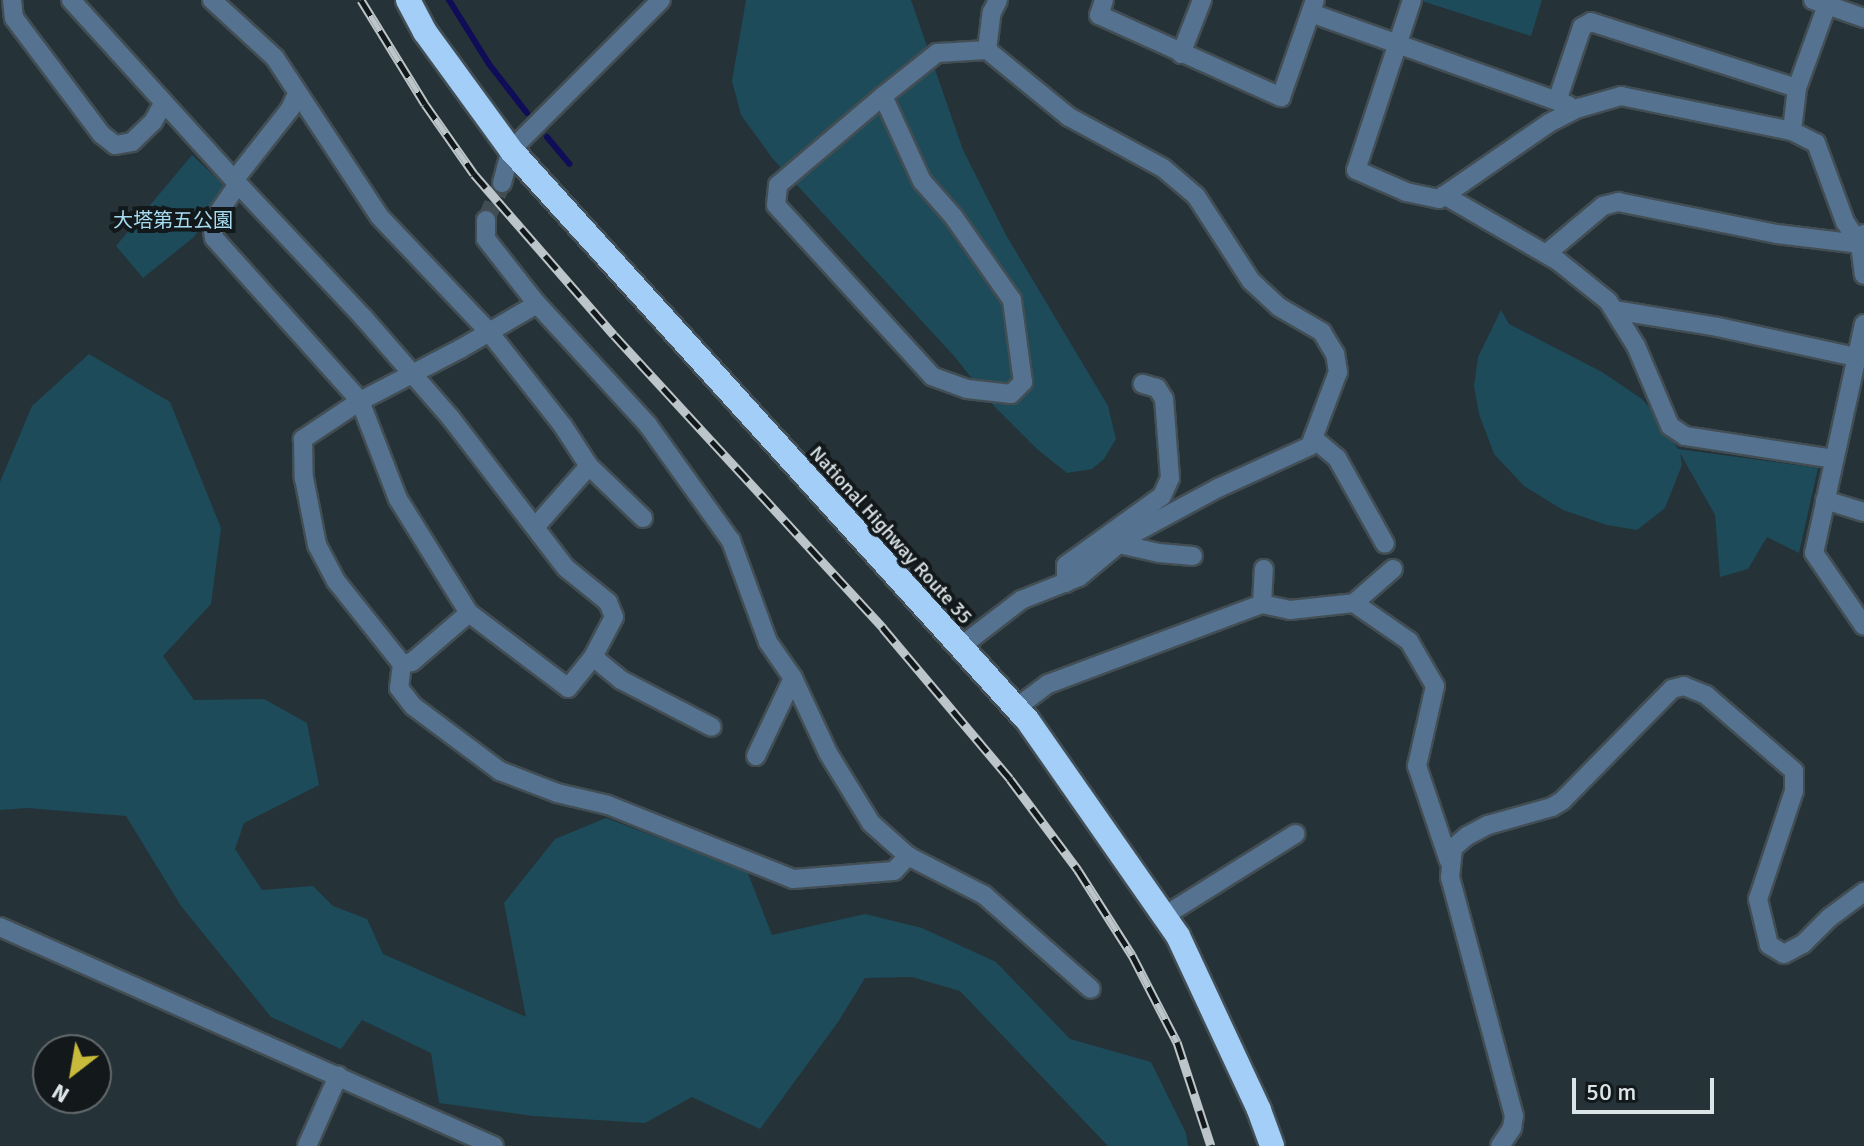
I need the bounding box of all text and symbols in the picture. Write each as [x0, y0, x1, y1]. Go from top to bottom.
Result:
park label: 大塔第五公園 [113, 208, 233, 232]
street label: National Highway Route 35 [805, 441, 977, 629]
north arrow [32, 1034, 112, 1114]
scale bar [1576, 1062, 1718, 1112]
text: 50 m [1586, 1077, 1636, 1107]
text: N [47, 1078, 74, 1109]

